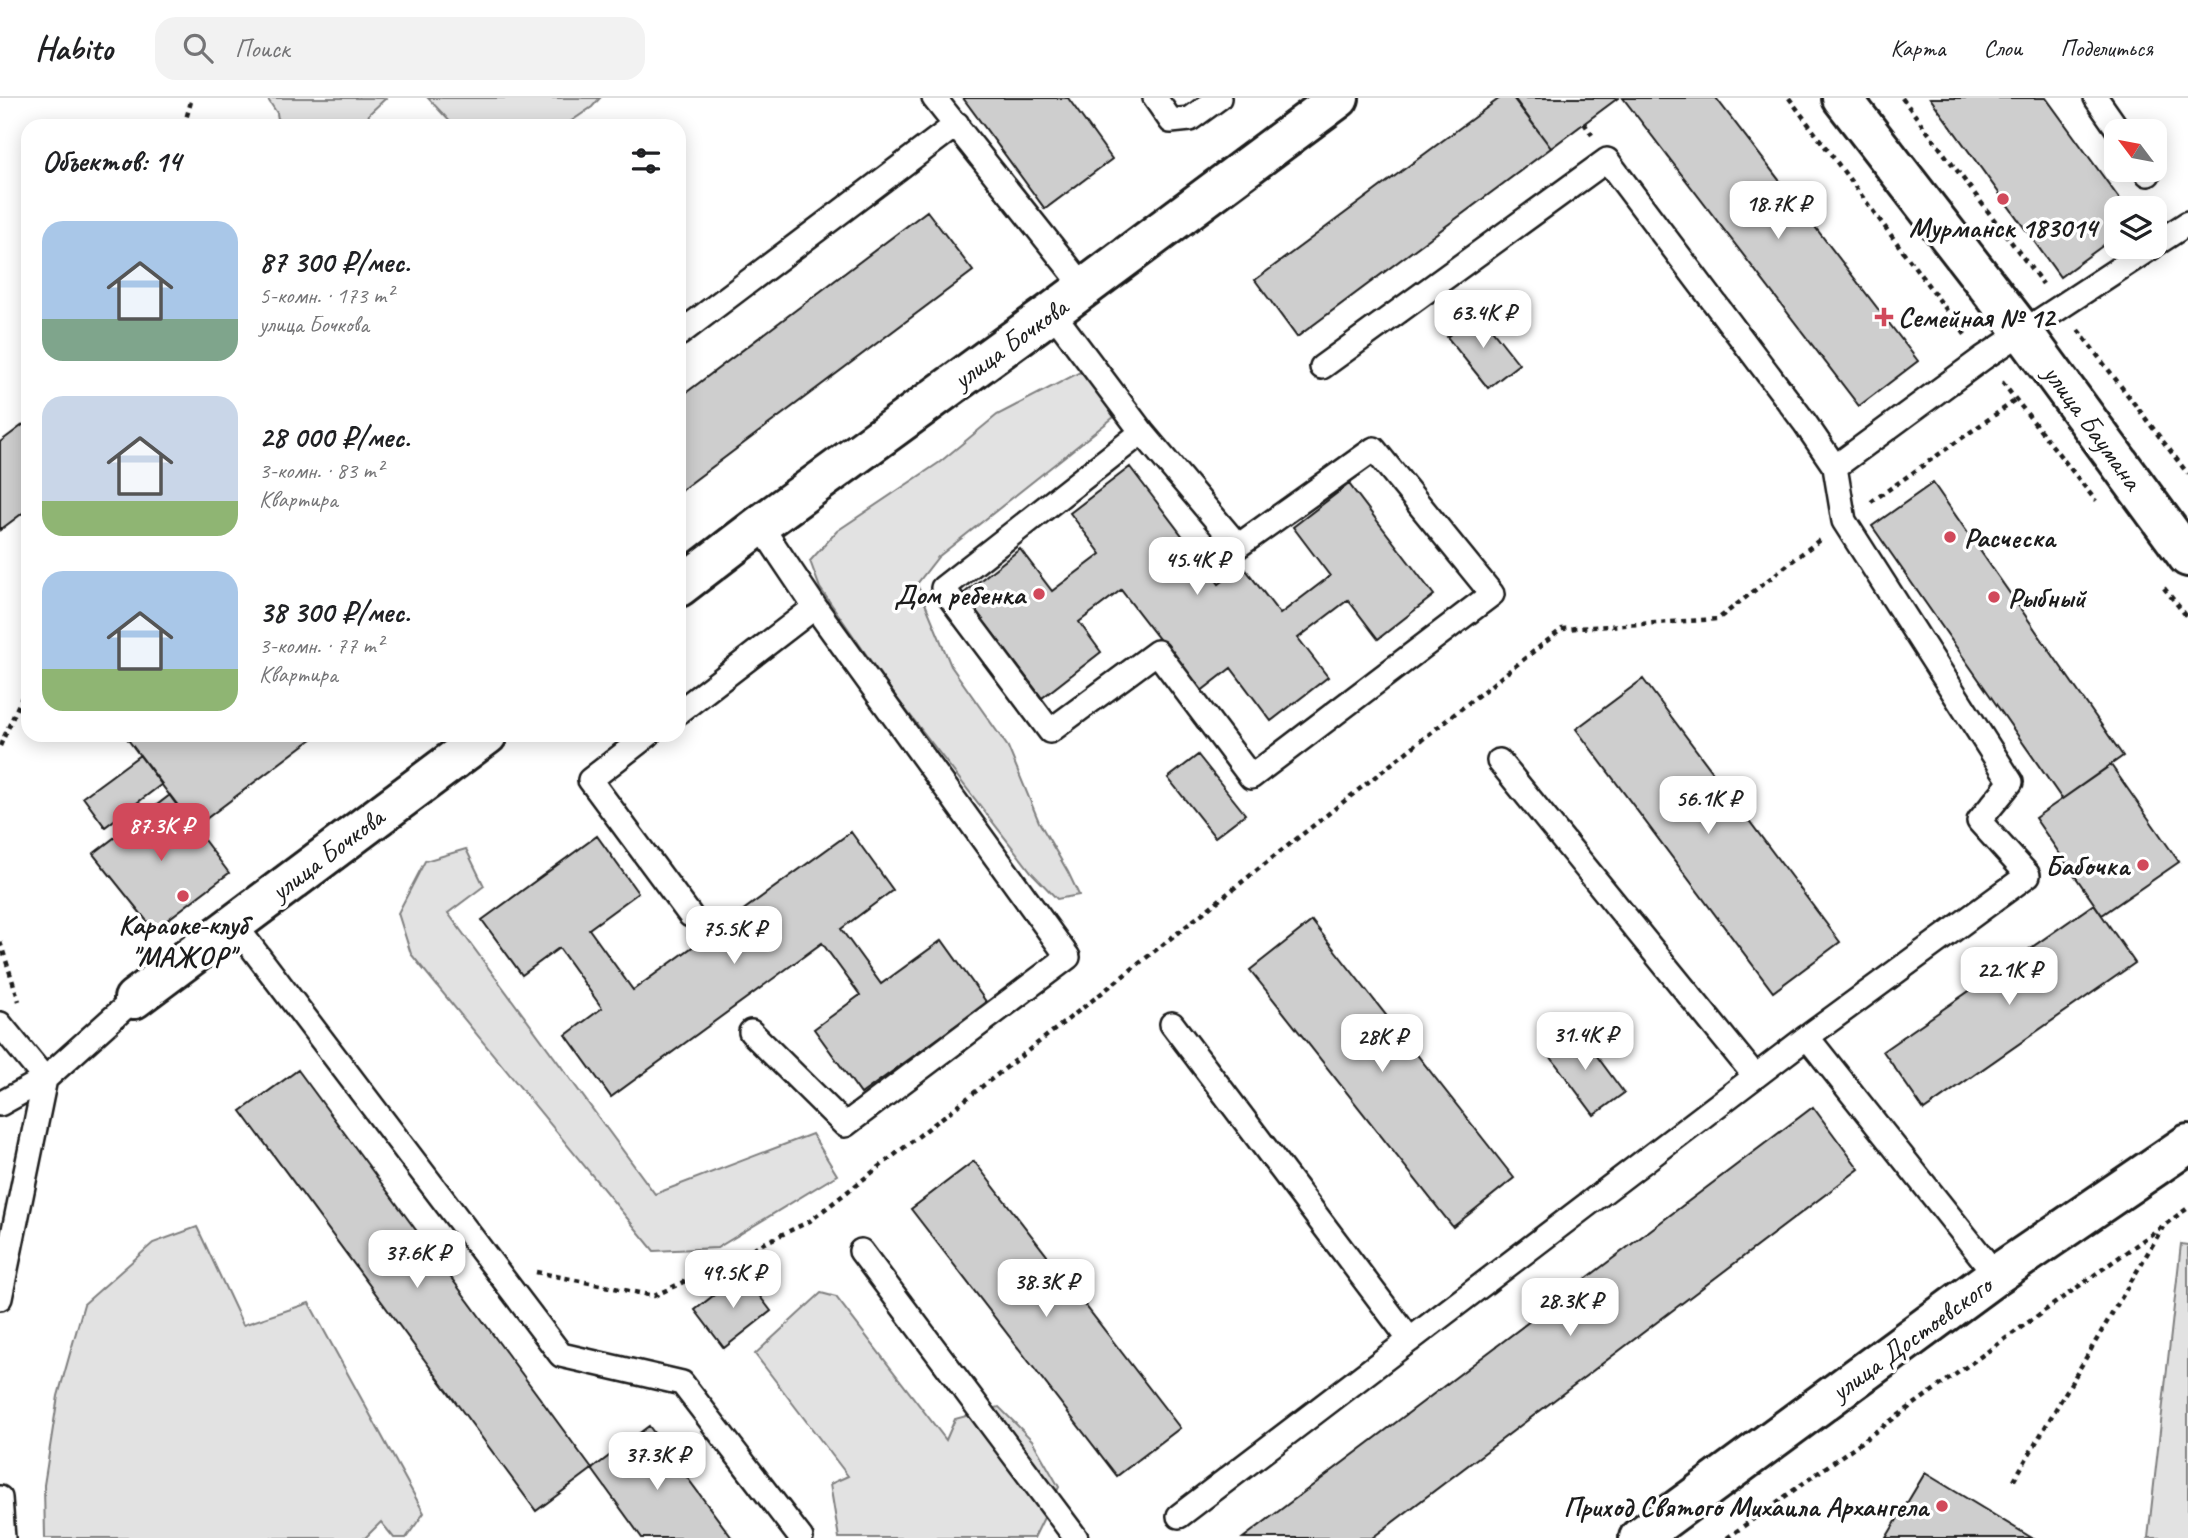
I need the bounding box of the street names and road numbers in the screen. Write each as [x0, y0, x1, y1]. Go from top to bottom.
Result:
street label: улица Бочкова [944, 288, 1076, 398]
street label: улица Баумана [2035, 356, 2151, 498]
street label: улица Бочкова [262, 798, 393, 909]
street label: улица Достоевского [1822, 1266, 2001, 1409]

